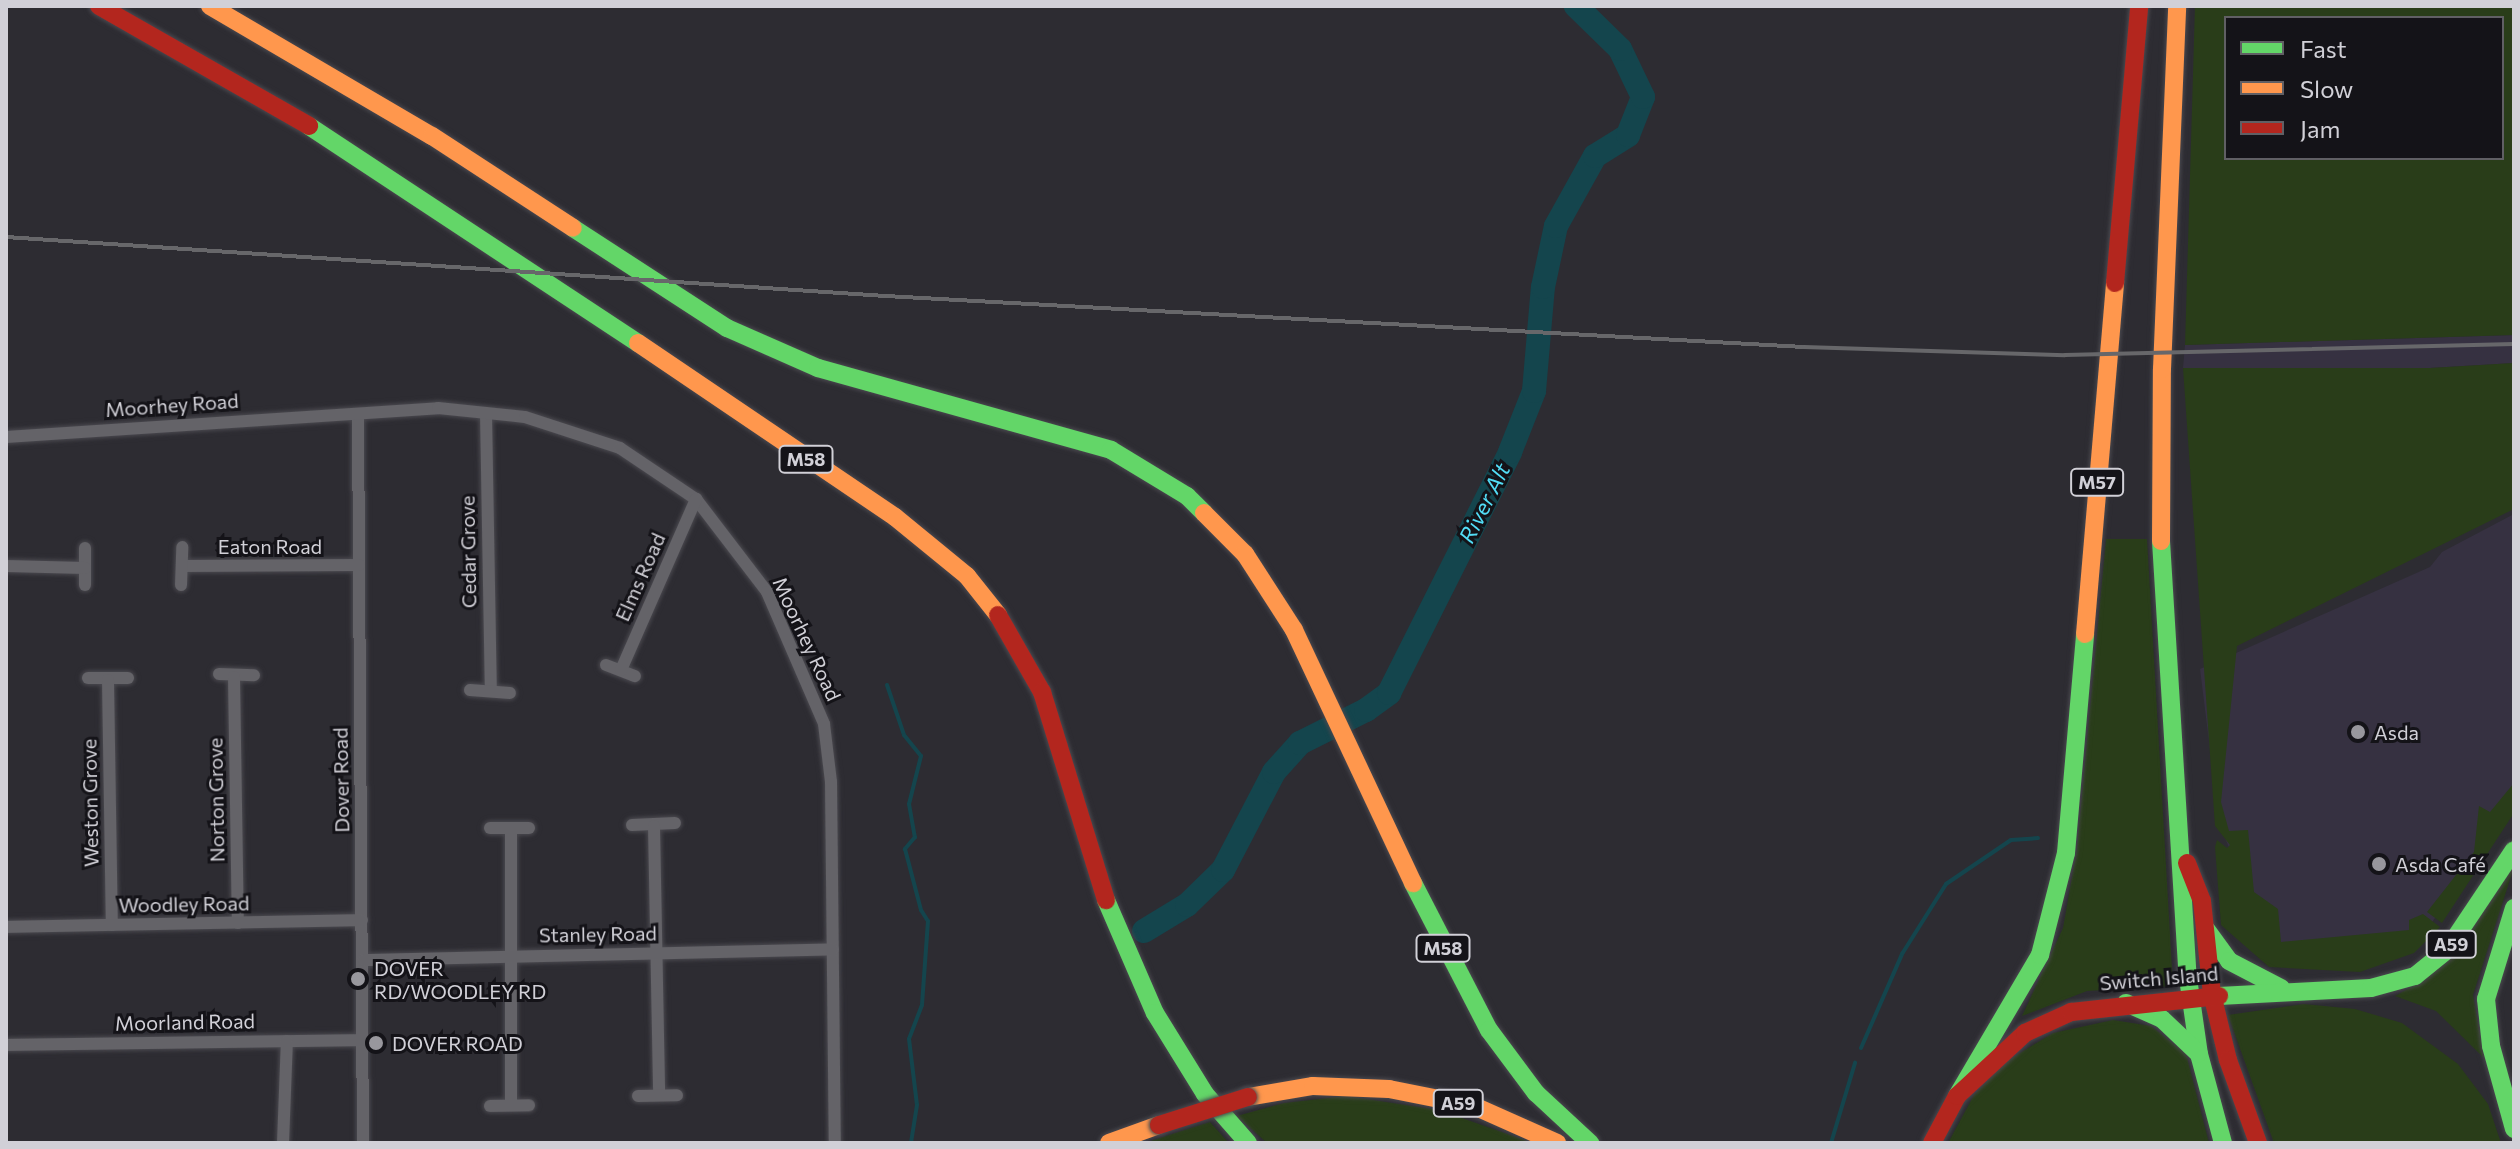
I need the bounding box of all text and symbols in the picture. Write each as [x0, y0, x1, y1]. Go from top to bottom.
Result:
legend [2224, 16, 2504, 160]
text: Fast [2300, 34, 2347, 63]
text: Slow [2300, 74, 2353, 103]
text: Jam [2300, 114, 2340, 143]
street label: Moorhey Road [105, 388, 239, 422]
road number: M58 [778, 445, 834, 473]
water label: River Alt [1453, 459, 1515, 547]
road number: M57 [2069, 468, 2125, 496]
street label: Cedar Grove [455, 496, 481, 608]
street label: Elms Road [610, 529, 670, 625]
street label: Eaton Road [218, 534, 322, 558]
street label: Moorhey Road [768, 573, 846, 705]
place label: Asda [2374, 720, 2419, 744]
marker: Asda [2349, 723, 2367, 741]
street label: Dover Road [328, 727, 354, 833]
street label: Norton Grove [203, 737, 229, 863]
street label: Weston Grove [77, 739, 103, 867]
place label: Asda Café [2395, 852, 2486, 876]
marker: Asda Café [2370, 855, 2388, 873]
street label: Woodley Road [118, 891, 250, 917]
street label: Stanley Road [539, 921, 657, 947]
road number: A59 [2425, 930, 2477, 958]
road number: M58 [1415, 934, 1471, 962]
place label: DOVER RD/WOODLEY RD [374, 956, 546, 1003]
street label: Switch Island [2099, 961, 2219, 995]
marker: DOVER RD/WOODLEY RD [349, 970, 367, 988]
street label: Moorland Road [115, 1009, 255, 1035]
place label: DOVER ROAD [392, 1031, 523, 1055]
marker: DOVER ROAD [367, 1034, 385, 1052]
road number: A59 [1432, 1089, 1484, 1117]

